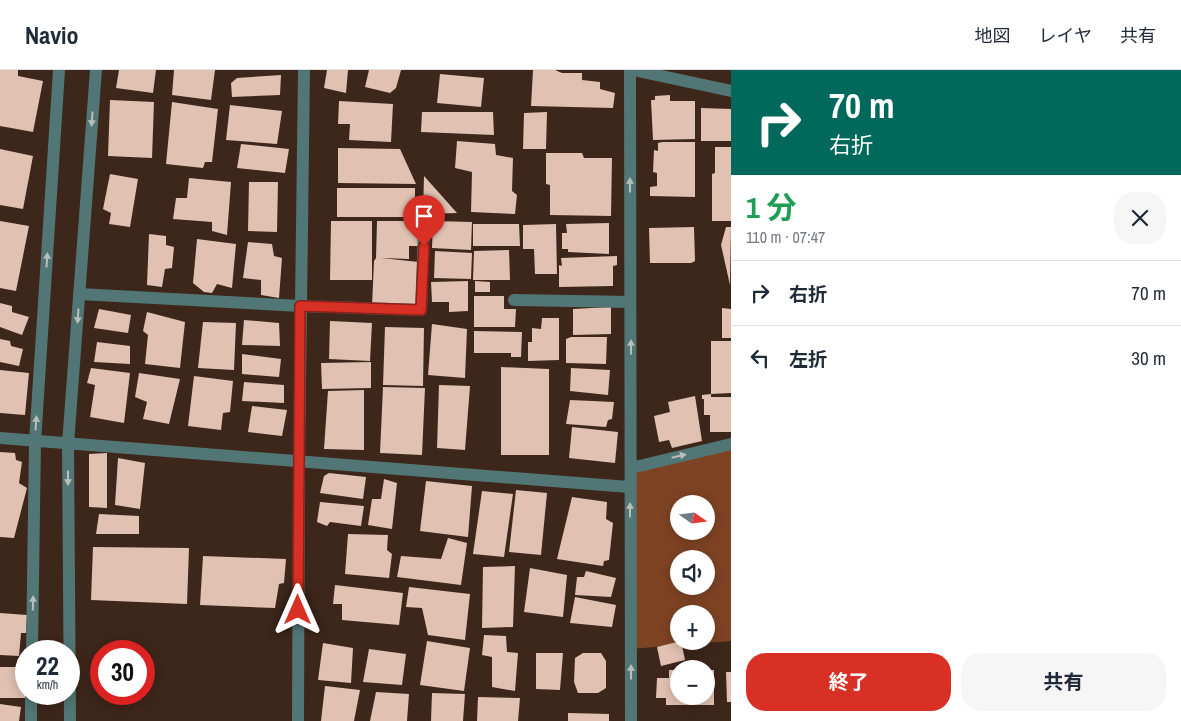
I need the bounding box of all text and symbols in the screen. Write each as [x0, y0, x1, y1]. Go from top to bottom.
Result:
text: Navio [25, 19, 79, 51]
text: 地図 [975, 23, 1011, 48]
text: レイヤ [1039, 23, 1092, 48]
text: 共有 [1120, 23, 1156, 48]
text: 70 m [829, 82, 894, 129]
icon: right [746, 90, 811, 155]
one-way arrow [88, 111, 96, 127]
text: 右折 [829, 130, 873, 160]
one-way arrow [626, 177, 634, 193]
text: 1 分 [746, 187, 797, 227]
button: close [1114, 192, 1166, 244]
pin [403, 195, 445, 246]
icon: arrive [410, 202, 438, 230]
text: 110 m · 07:47 [746, 226, 825, 248]
one-way arrow [43, 252, 51, 268]
icon: right [746, 279, 774, 307]
text: 70 m [1131, 280, 1166, 306]
text: 右折 [789, 281, 827, 307]
one-way arrow [73, 308, 81, 324]
one-way arrow [627, 339, 635, 355]
icon: left [746, 344, 774, 372]
text: 30 m [1131, 345, 1166, 371]
text: 左折 [789, 346, 827, 372]
one-way arrow [33, 414, 41, 430]
one-way arrow [671, 452, 686, 460]
one-way arrow [64, 470, 72, 486]
north arrow [670, 495, 715, 540]
map controls [670, 495, 715, 705]
one-way arrow [626, 502, 634, 518]
button: sound [670, 550, 715, 595]
position arrow [271, 583, 323, 635]
one-way arrow [29, 594, 37, 610]
button: + [670, 605, 715, 650]
speed limit sign: 30 [90, 640, 155, 705]
text: 22 [36, 649, 59, 683]
button: 終了 [746, 653, 951, 711]
button: 共有 [961, 653, 1166, 711]
button: − [670, 660, 715, 705]
one-way arrow [626, 664, 634, 680]
text: km/h [37, 677, 58, 693]

